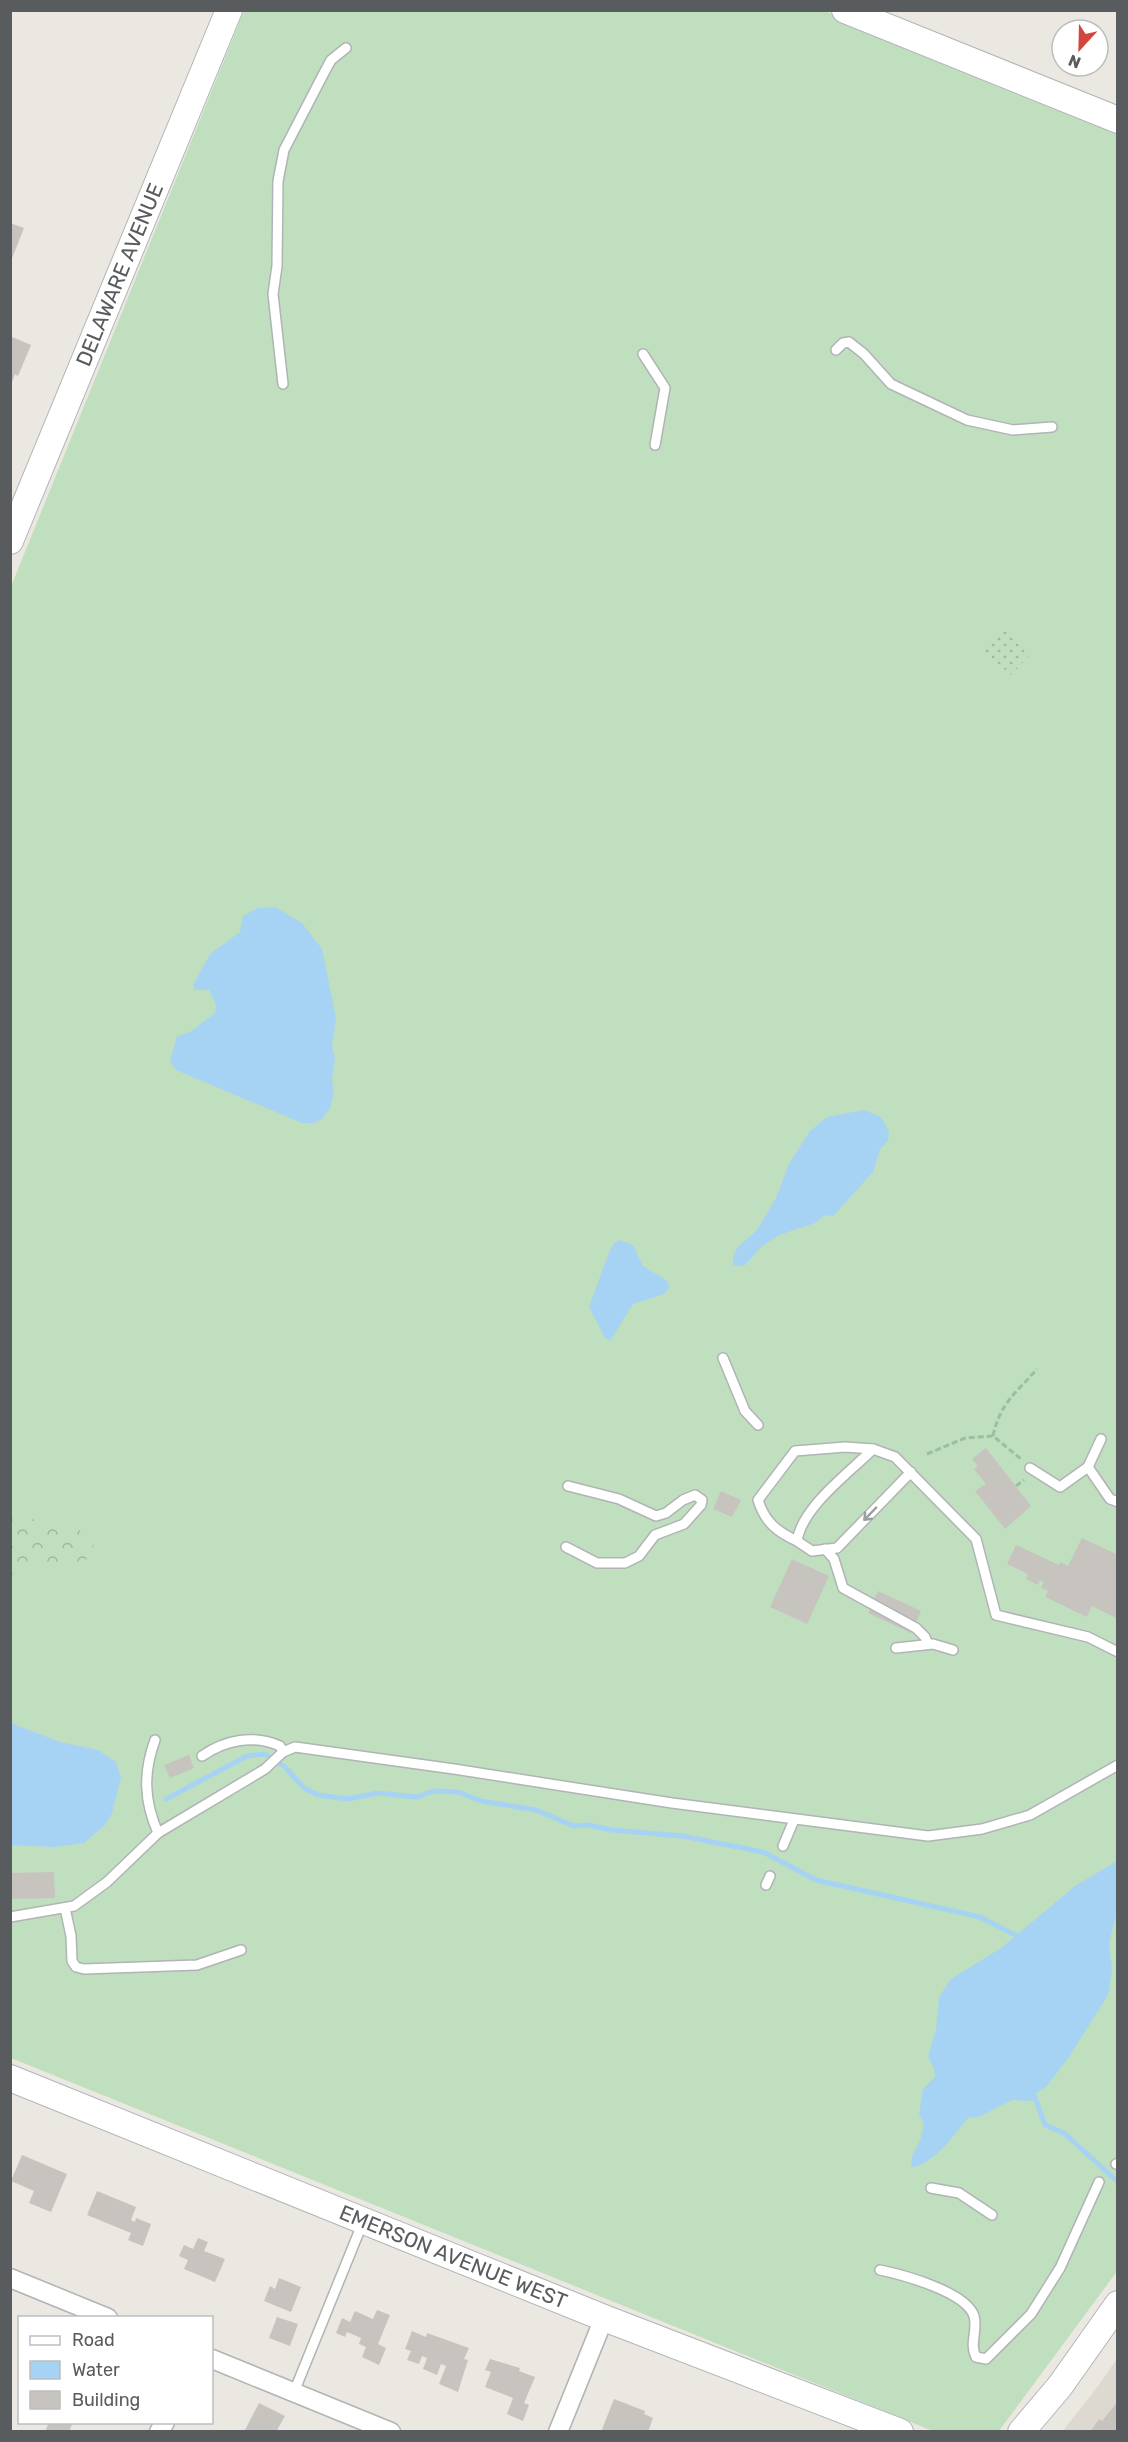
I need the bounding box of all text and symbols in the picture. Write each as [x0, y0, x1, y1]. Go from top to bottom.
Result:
north arrow [1050, 18, 1110, 78]
text: N [1066, 50, 1083, 72]
street label: DELAWARE AVENUE [70, 179, 168, 370]
one-way arrow [863, 1507, 878, 1522]
street label: EMERSON AVENUE WEST [336, 2199, 571, 2314]
legend [18, 2316, 213, 2424]
text: Road [72, 2329, 115, 2351]
text: Water [72, 2359, 120, 2381]
text: Building [72, 2389, 140, 2411]

